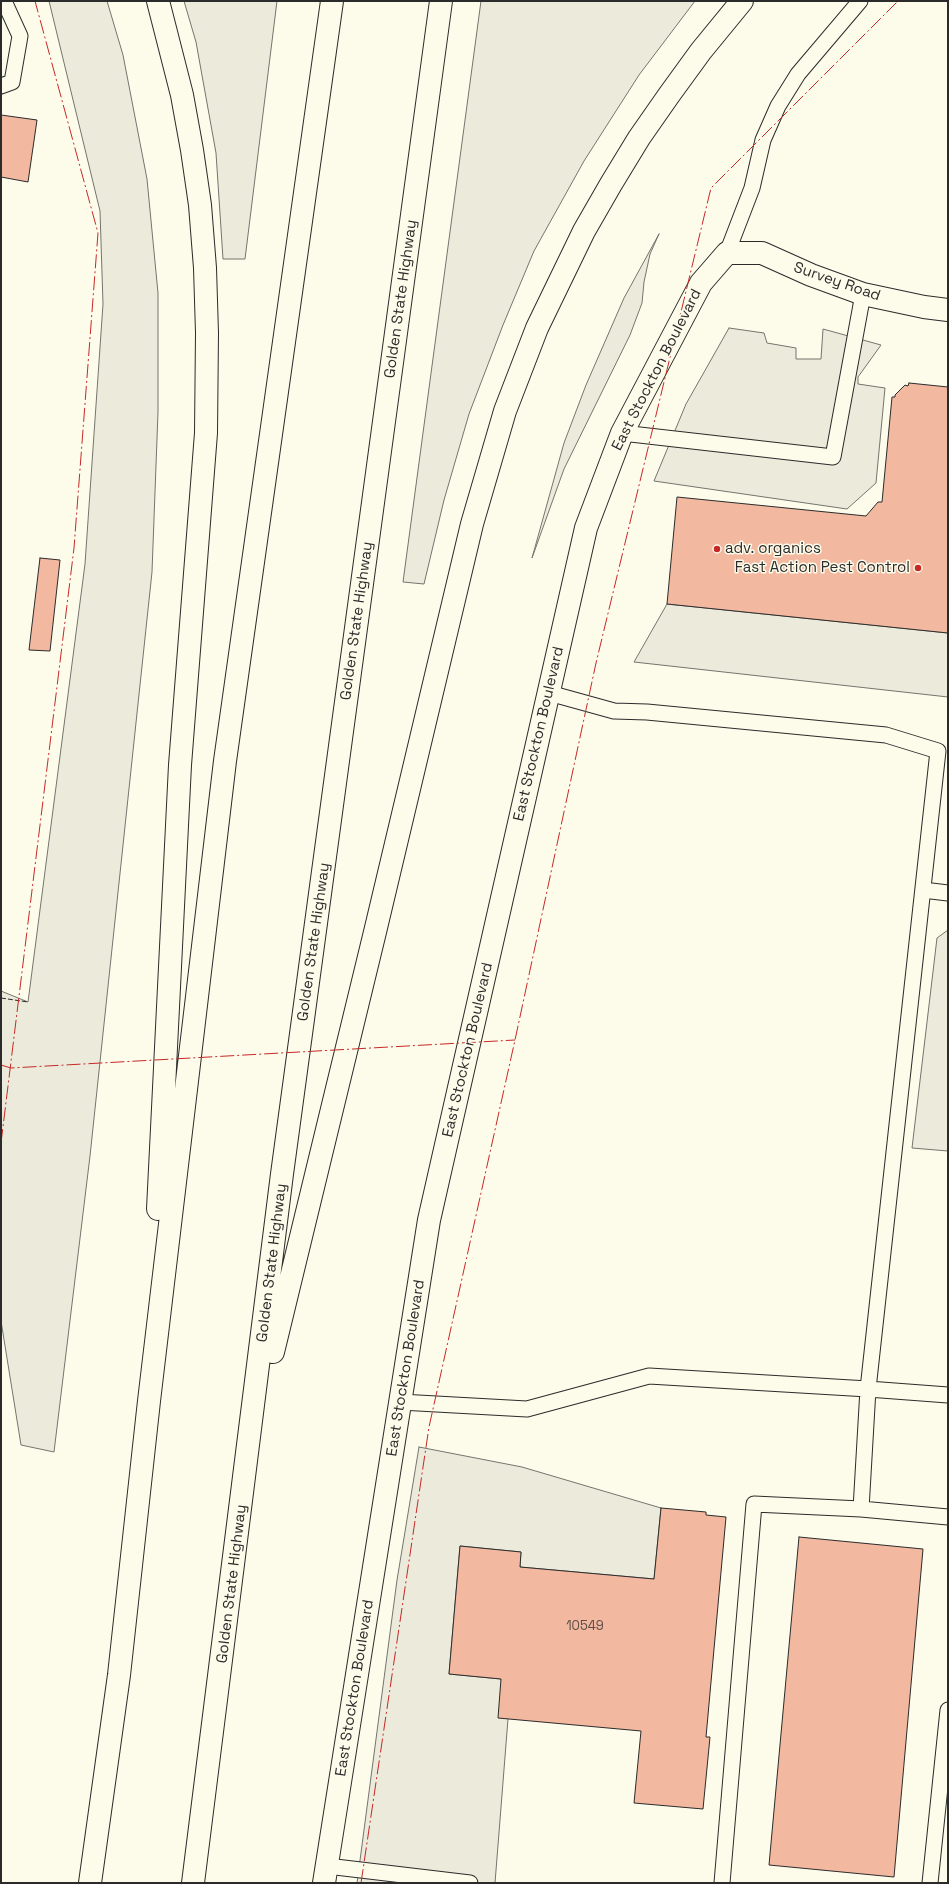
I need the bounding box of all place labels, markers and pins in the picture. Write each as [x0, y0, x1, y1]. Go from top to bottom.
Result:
place label: adv. organics [725, 540, 821, 558]
marker: adv. organics [712, 544, 722, 554]
place label: Fast Action Pest Control [735, 559, 910, 577]
marker: Fast Action Pest Control [913, 563, 923, 573]

